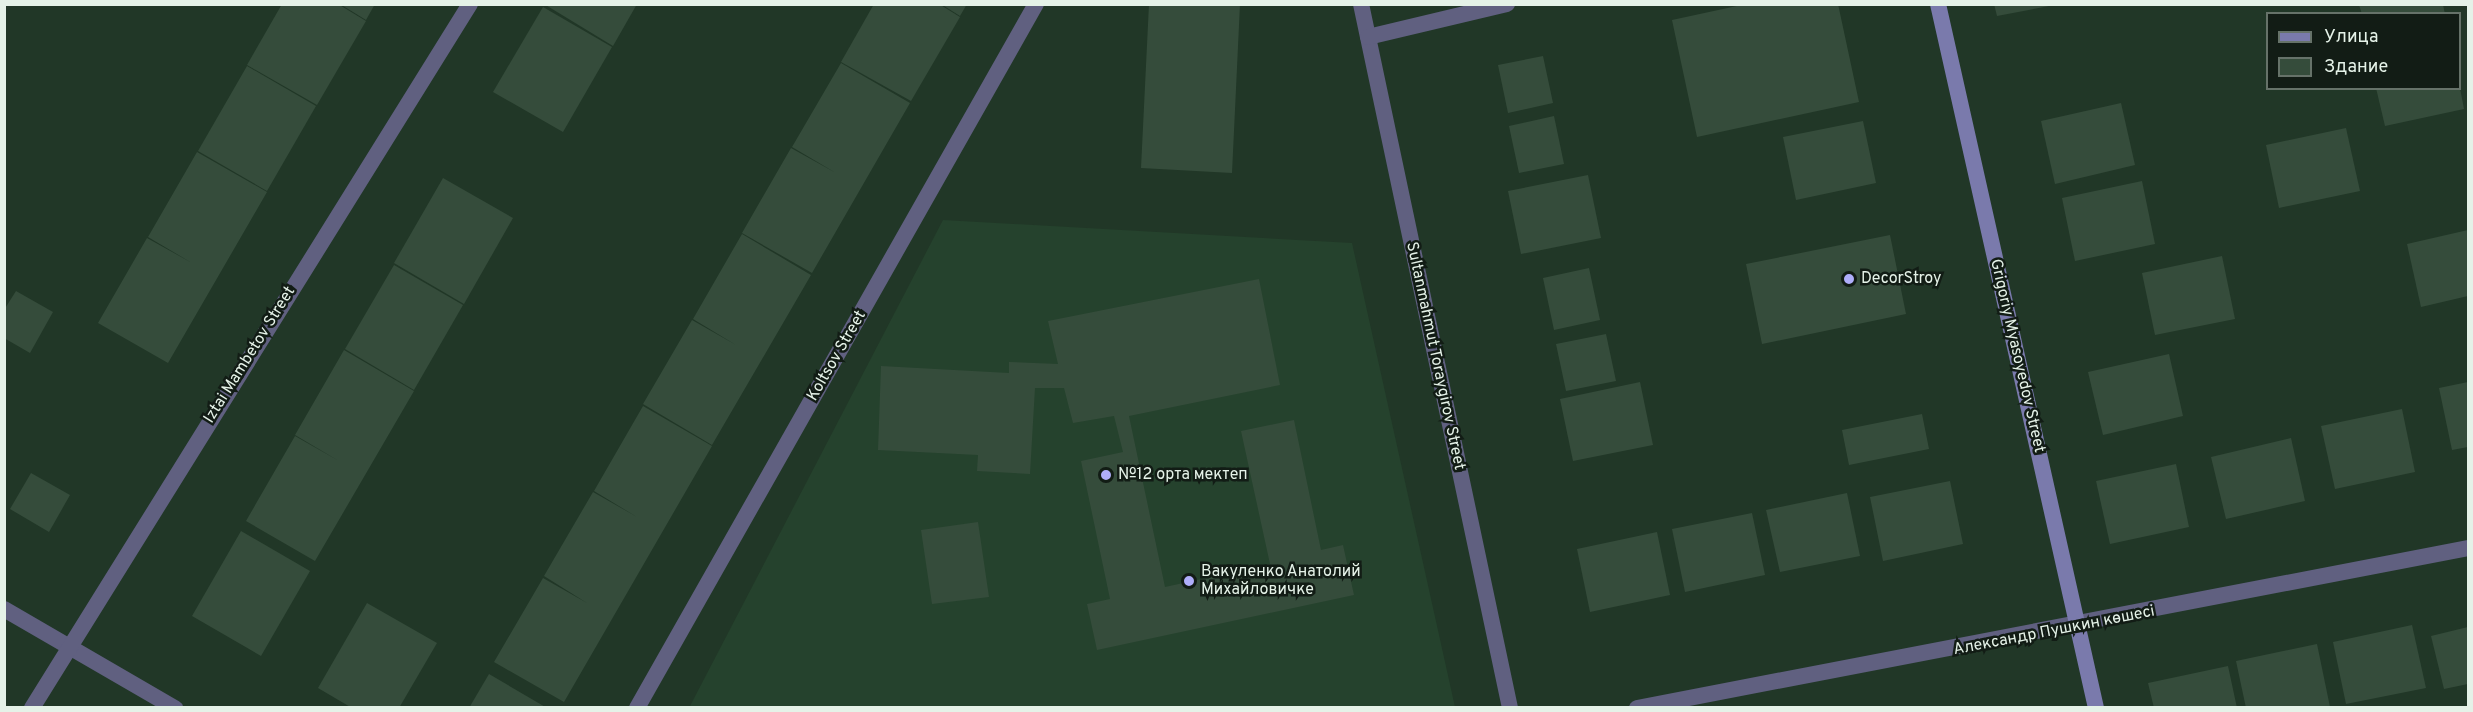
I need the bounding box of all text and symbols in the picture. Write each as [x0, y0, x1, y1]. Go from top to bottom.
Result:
legend [2266, 12, 2461, 90]
text: Улица [2324, 26, 2378, 49]
text: Здание [2324, 56, 2388, 79]
street label: Sultanmahmut Toraygirov Street [1401, 240, 1469, 472]
street label: Grigoriy Myasoyedov Street [1985, 257, 2049, 455]
place label: DecorStroy [1861, 269, 1942, 289]
marker: DecorStroy [1842, 272, 1856, 286]
street label: Iztai Mambetov Street [200, 283, 300, 427]
street label: Koltsov Street [803, 307, 871, 405]
place label: №12 орта мектеп [1118, 465, 1248, 485]
marker: №12 орта мектеп [1099, 468, 1113, 482]
place label: Вакуленко Анатолий Михайловичке [1201, 562, 1361, 600]
marker: Вакуленко Анатолий Михайловичке [1182, 574, 1196, 588]
street label: Александр Пушкин көшесі [1952, 602, 2156, 660]

